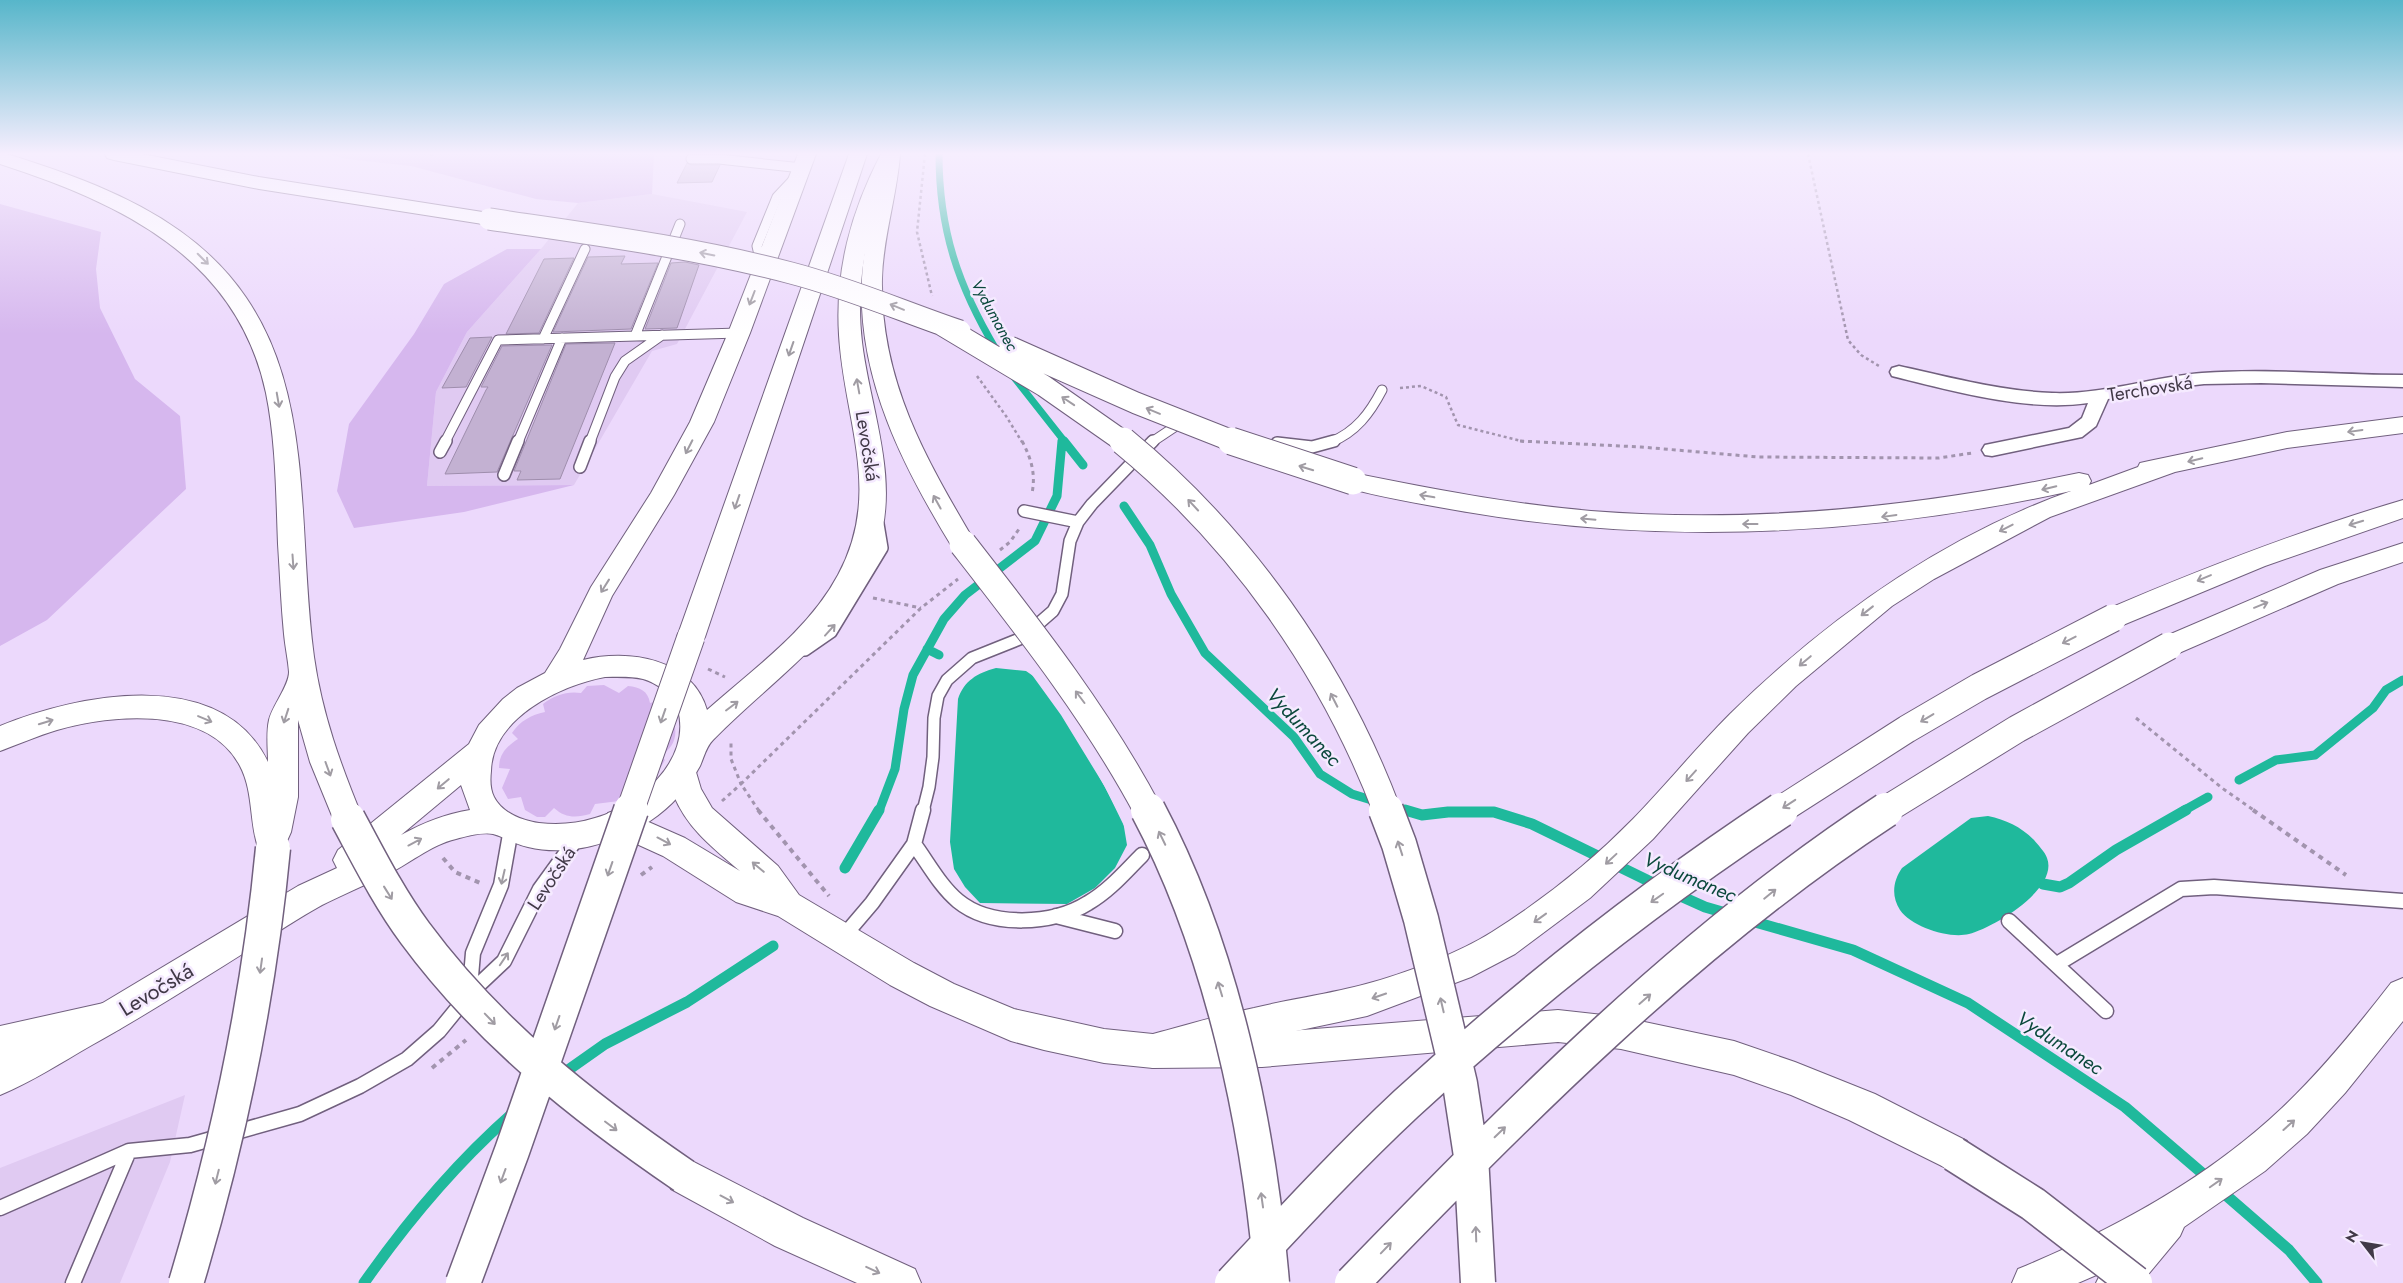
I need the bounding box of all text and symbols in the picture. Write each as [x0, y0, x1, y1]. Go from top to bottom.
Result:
one-way arrow [699, 249, 715, 258]
one-way arrow [197, 253, 209, 265]
water label: Vydumanec [965, 275, 1024, 356]
one-way arrow [747, 289, 756, 305]
one-way arrow [890, 302, 905, 311]
one-way arrow [785, 341, 795, 357]
street label: Terchovská [2106, 368, 2195, 409]
one-way arrow [852, 379, 862, 395]
one-way arrow [274, 392, 284, 408]
one-way arrow [1061, 396, 1075, 406]
one-way arrow [1146, 406, 1161, 416]
street label: Levočská [849, 409, 886, 483]
one-way arrow [2347, 426, 2363, 436]
one-way arrow [684, 439, 693, 454]
one-way arrow [2187, 456, 2203, 465]
one-way arrow [1298, 462, 1314, 472]
one-way arrow [2042, 484, 2058, 493]
one-way arrow [1419, 491, 1435, 501]
one-way arrow [732, 494, 742, 510]
one-way arrow [932, 495, 942, 510]
one-way arrow [1187, 498, 1198, 511]
one-way arrow [1882, 511, 1898, 521]
one-way arrow [1580, 514, 1596, 523]
one-way arrow [2349, 518, 2365, 528]
one-way arrow [1742, 519, 1758, 529]
one-way arrow [1999, 523, 2014, 533]
one-way arrow [288, 554, 297, 570]
one-way arrow [2197, 574, 2212, 584]
one-way arrow [600, 579, 610, 593]
one-way arrow [2253, 600, 2268, 609]
one-way arrow [1861, 606, 1874, 617]
one-way arrow [824, 624, 836, 637]
one-way arrow [2062, 635, 2077, 645]
one-way arrow [1799, 656, 1812, 667]
water label: Vydumanec [1260, 682, 1348, 774]
one-way arrow [1074, 691, 1085, 704]
one-way arrow [1329, 692, 1339, 707]
one-way arrow [725, 700, 738, 711]
one-way arrow [658, 707, 668, 723]
one-way arrow [281, 708, 290, 723]
one-way arrow [1920, 713, 1934, 723]
one-way arrow [197, 715, 212, 725]
one-way arrow [37, 717, 53, 727]
one-way arrow [324, 760, 333, 776]
one-way arrow [1685, 770, 1697, 783]
one-way arrow [436, 778, 449, 789]
one-way arrow [1783, 800, 1797, 810]
one-way arrow [1157, 830, 1167, 845]
one-way arrow [407, 837, 422, 847]
one-way arrow [656, 837, 671, 846]
one-way arrow [1394, 840, 1404, 856]
street label: Levočská [521, 841, 582, 915]
water label: Vydumanec [1639, 845, 1741, 910]
one-way arrow [1604, 853, 1617, 865]
one-way arrow [605, 861, 614, 876]
one-way arrow [752, 862, 765, 873]
one-way arrow [498, 868, 507, 884]
one-way arrow [384, 885, 394, 899]
one-way arrow [1763, 889, 1776, 900]
one-way arrow [1651, 893, 1664, 904]
one-way arrow [1533, 913, 1547, 923]
one-way arrow [499, 952, 509, 966]
street label: Levočská [113, 954, 199, 1024]
one-way arrow [255, 958, 265, 974]
one-way arrow [1214, 982, 1224, 998]
one-way arrow [1372, 992, 1387, 1001]
one-way arrow [1639, 993, 1652, 1004]
one-way arrow [1437, 997, 1446, 1013]
water label: Vydumanec [2011, 1005, 2109, 1083]
one-way arrow [483, 1013, 495, 1025]
one-way arrow [552, 1014, 561, 1030]
one-way arrow [2282, 1119, 2295, 1130]
one-way arrow [605, 1121, 618, 1132]
one-way arrow [1494, 1126, 1506, 1138]
one-way arrow [212, 1168, 221, 1184]
one-way arrow [498, 1168, 507, 1183]
one-way arrow [2208, 1178, 2222, 1188]
one-way arrow [1257, 1192, 1267, 1208]
one-way arrow [719, 1194, 734, 1204]
north arrow [2338, 1218, 2388, 1268]
text: N [2340, 1226, 2363, 1246]
one-way arrow [1471, 1227, 1481, 1243]
one-way arrow [1380, 1242, 1392, 1254]
one-way arrow [865, 1266, 880, 1275]

